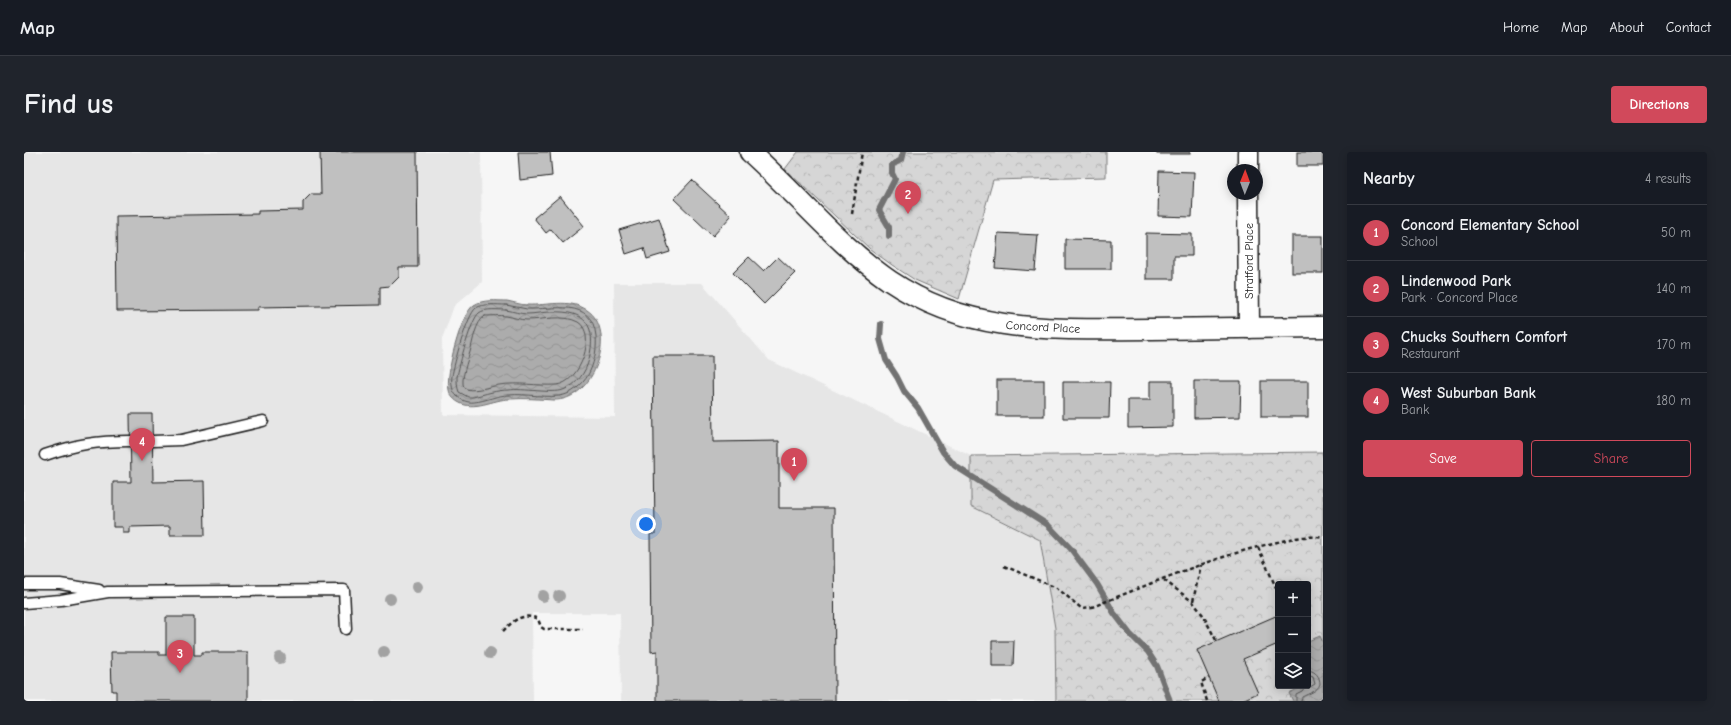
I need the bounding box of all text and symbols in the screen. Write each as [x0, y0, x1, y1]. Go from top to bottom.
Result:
text: Map [20, 17, 55, 39]
text: Home [1503, 19, 1539, 36]
text: Map [1561, 19, 1587, 36]
text: About [1609, 19, 1644, 36]
text: Contact [1666, 19, 1711, 36]
button: Directions [1611, 86, 1707, 123]
text: Find us [24, 88, 113, 120]
north arrow [1227, 164, 1263, 200]
text: Nearby [1363, 169, 1414, 188]
text: 4 results [1645, 171, 1691, 186]
pin: 2 [895, 181, 921, 214]
text: Concord Elementary School [1401, 216, 1579, 234]
street label: Stratford Place [1242, 223, 1256, 299]
text: 1 [1373, 225, 1379, 240]
text: 50 m [1661, 225, 1691, 240]
text: School [1401, 234, 1438, 249]
text: Lindenwood Park [1401, 272, 1511, 290]
text: 2 [1373, 281, 1379, 296]
text: 140 m [1657, 281, 1691, 296]
text: Park · Concord Place [1401, 290, 1518, 305]
street label: Concord Place [1005, 318, 1081, 336]
text: Chucks Southern Comfort [1401, 328, 1567, 346]
text: 3 [1373, 337, 1379, 352]
text: 170 m [1657, 337, 1691, 352]
text: Restaurant [1401, 346, 1460, 361]
text: West Suburban Bank [1401, 384, 1536, 402]
text: 4 [1373, 393, 1379, 408]
text: 180 m [1656, 393, 1691, 408]
text: Bank [1401, 402, 1429, 417]
pin: 4 [129, 428, 155, 461]
button: Save [1363, 440, 1523, 477]
button: Share [1531, 440, 1691, 477]
pin: 1 [781, 448, 807, 481]
your location [636, 514, 656, 534]
map controls [1275, 581, 1311, 689]
button: + [1275, 581, 1311, 617]
button: − [1275, 617, 1311, 653]
pin: 3 [167, 640, 193, 673]
button: layers [1275, 653, 1311, 689]

